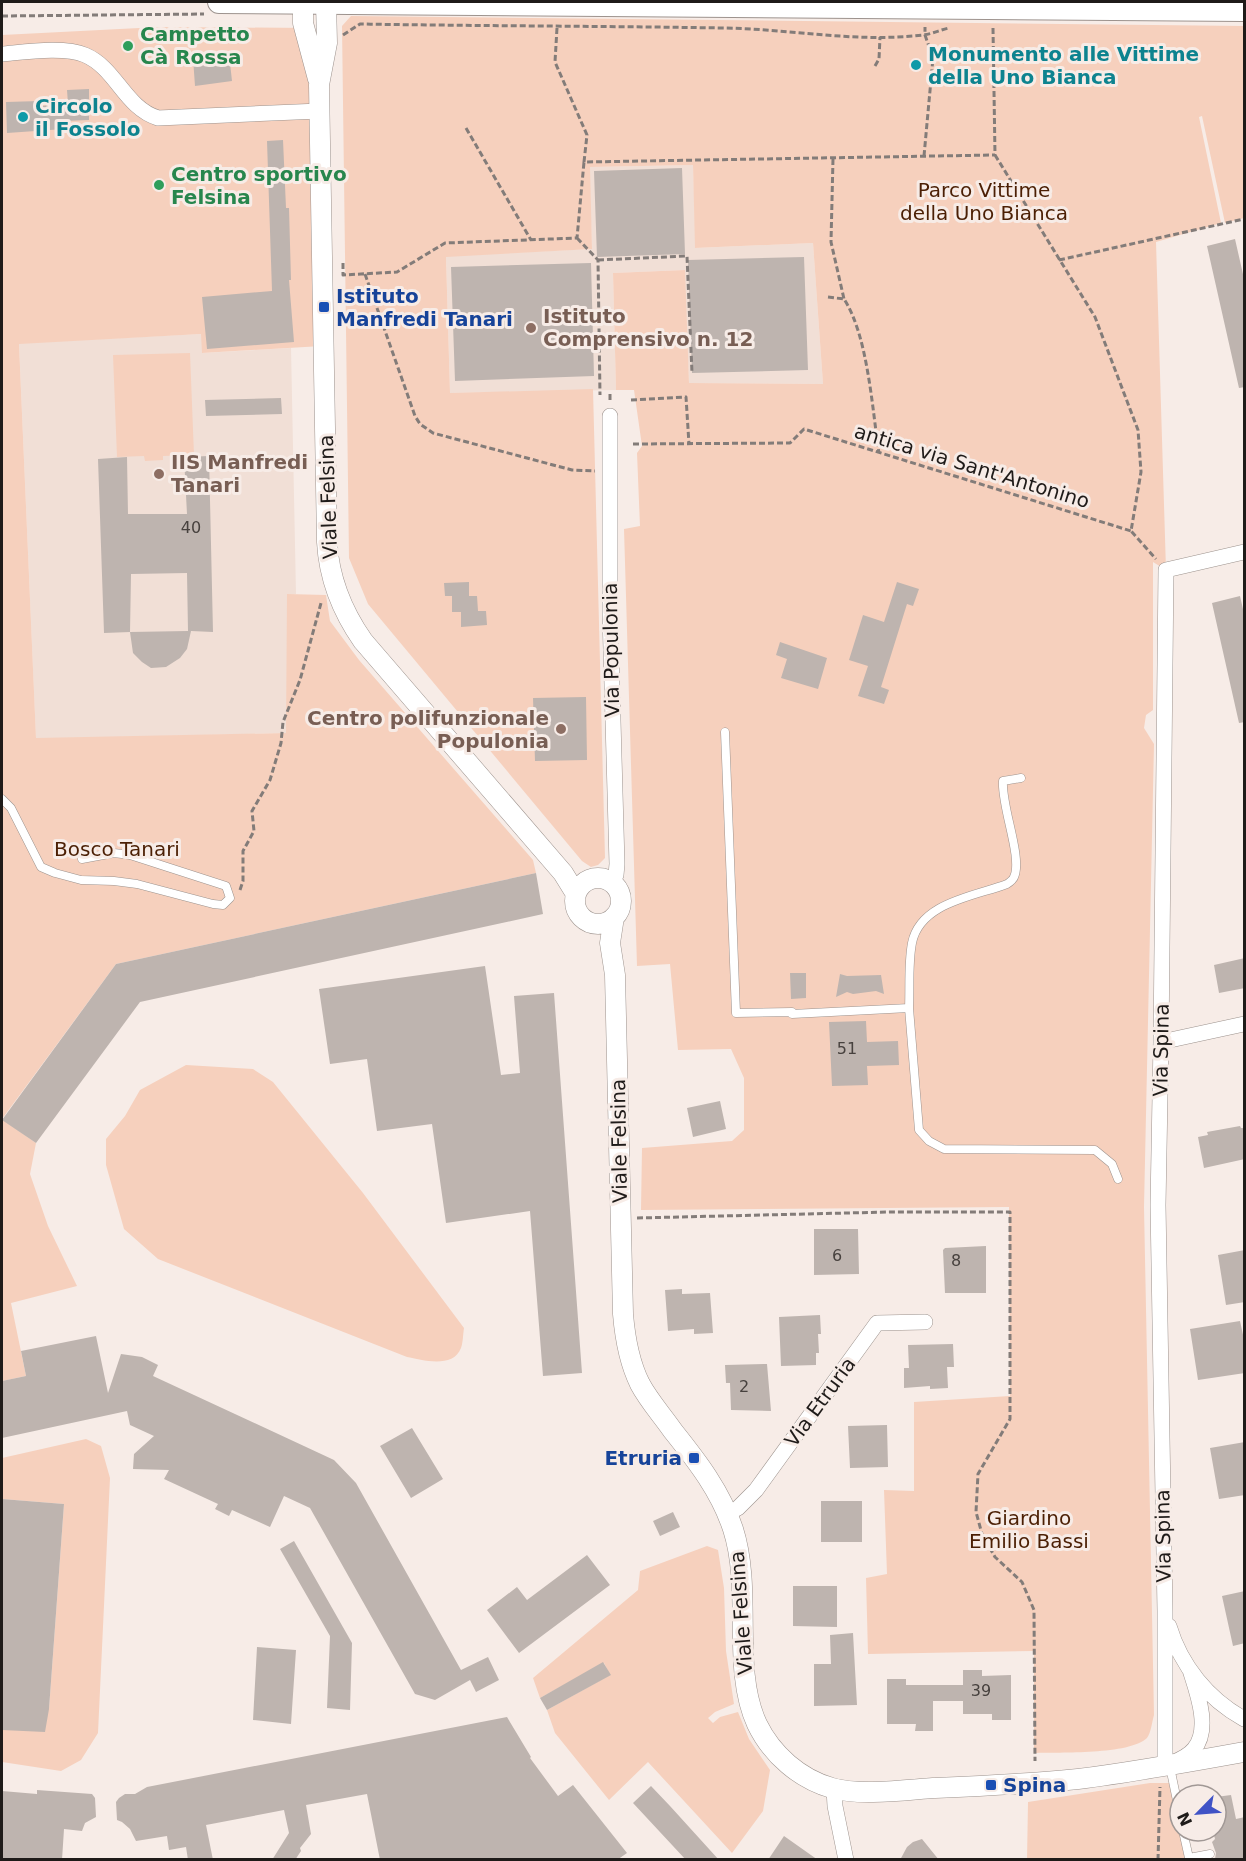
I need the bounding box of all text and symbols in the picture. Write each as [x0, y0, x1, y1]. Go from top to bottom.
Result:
place label: Campetto Cà Rossa [140, 22, 250, 69]
marker: Campetto Cà Rossa [121, 39, 135, 53]
place label: Monumento alle Vittime della Uno Bianca [928, 42, 1199, 89]
marker: Monumento alle Vittime della Uno Bianca [909, 58, 923, 72]
place label: Circolo il Fossolo [35, 94, 140, 141]
marker: Circolo il Fossolo [16, 110, 30, 124]
place label: Centro sportivo Felsina [171, 162, 347, 209]
marker: Centro sportivo Felsina [152, 178, 166, 192]
park label: Parco Vittime della Uno Bianca [900, 178, 1068, 225]
place label: Istituto Manfredi Tanari [336, 284, 513, 331]
marker: Istituto Manfredi Tanari [317, 300, 331, 314]
place label: Istituto Comprensivo n. 12 [543, 304, 753, 351]
marker: Istituto Comprensivo n. 12 [524, 321, 538, 335]
street label: antica via Sant'Antonino [852, 419, 1092, 513]
street label: Viale Felsina [314, 434, 342, 560]
place label: IIS Manfredi Tanari [171, 450, 308, 497]
marker: IIS Manfredi Tanari [152, 467, 166, 481]
house number: 40 [181, 518, 201, 537]
street label: Via Populonia [598, 582, 624, 718]
place label: Centro polifunzionale Populonia [307, 706, 549, 753]
marker: Centro polifunzionale Populonia [554, 722, 568, 736]
park label: Bosco Tanari [54, 837, 180, 861]
street label: Via Spina [1148, 1003, 1174, 1097]
house number: 51 [837, 1039, 857, 1058]
street label: Viale Felsina [606, 1079, 632, 1203]
house number: 6 [832, 1246, 842, 1265]
house number: 8 [951, 1251, 961, 1270]
street label: Via Etruria [779, 1353, 861, 1451]
house number: 2 [739, 1377, 749, 1396]
place label: Etruria [604, 1446, 682, 1470]
marker: Etruria [687, 1451, 701, 1465]
street label: Via Spina [1150, 1489, 1176, 1583]
park label: Giardino Emilio Bassi [969, 1506, 1089, 1553]
street label: Viale Felsina [725, 1550, 757, 1676]
house number: 39 [971, 1681, 991, 1700]
place label: Spina [1003, 1773, 1066, 1797]
marker: Spina [984, 1778, 998, 1792]
north arrow [1168, 1783, 1228, 1843]
text: N [1173, 1809, 1196, 1829]

